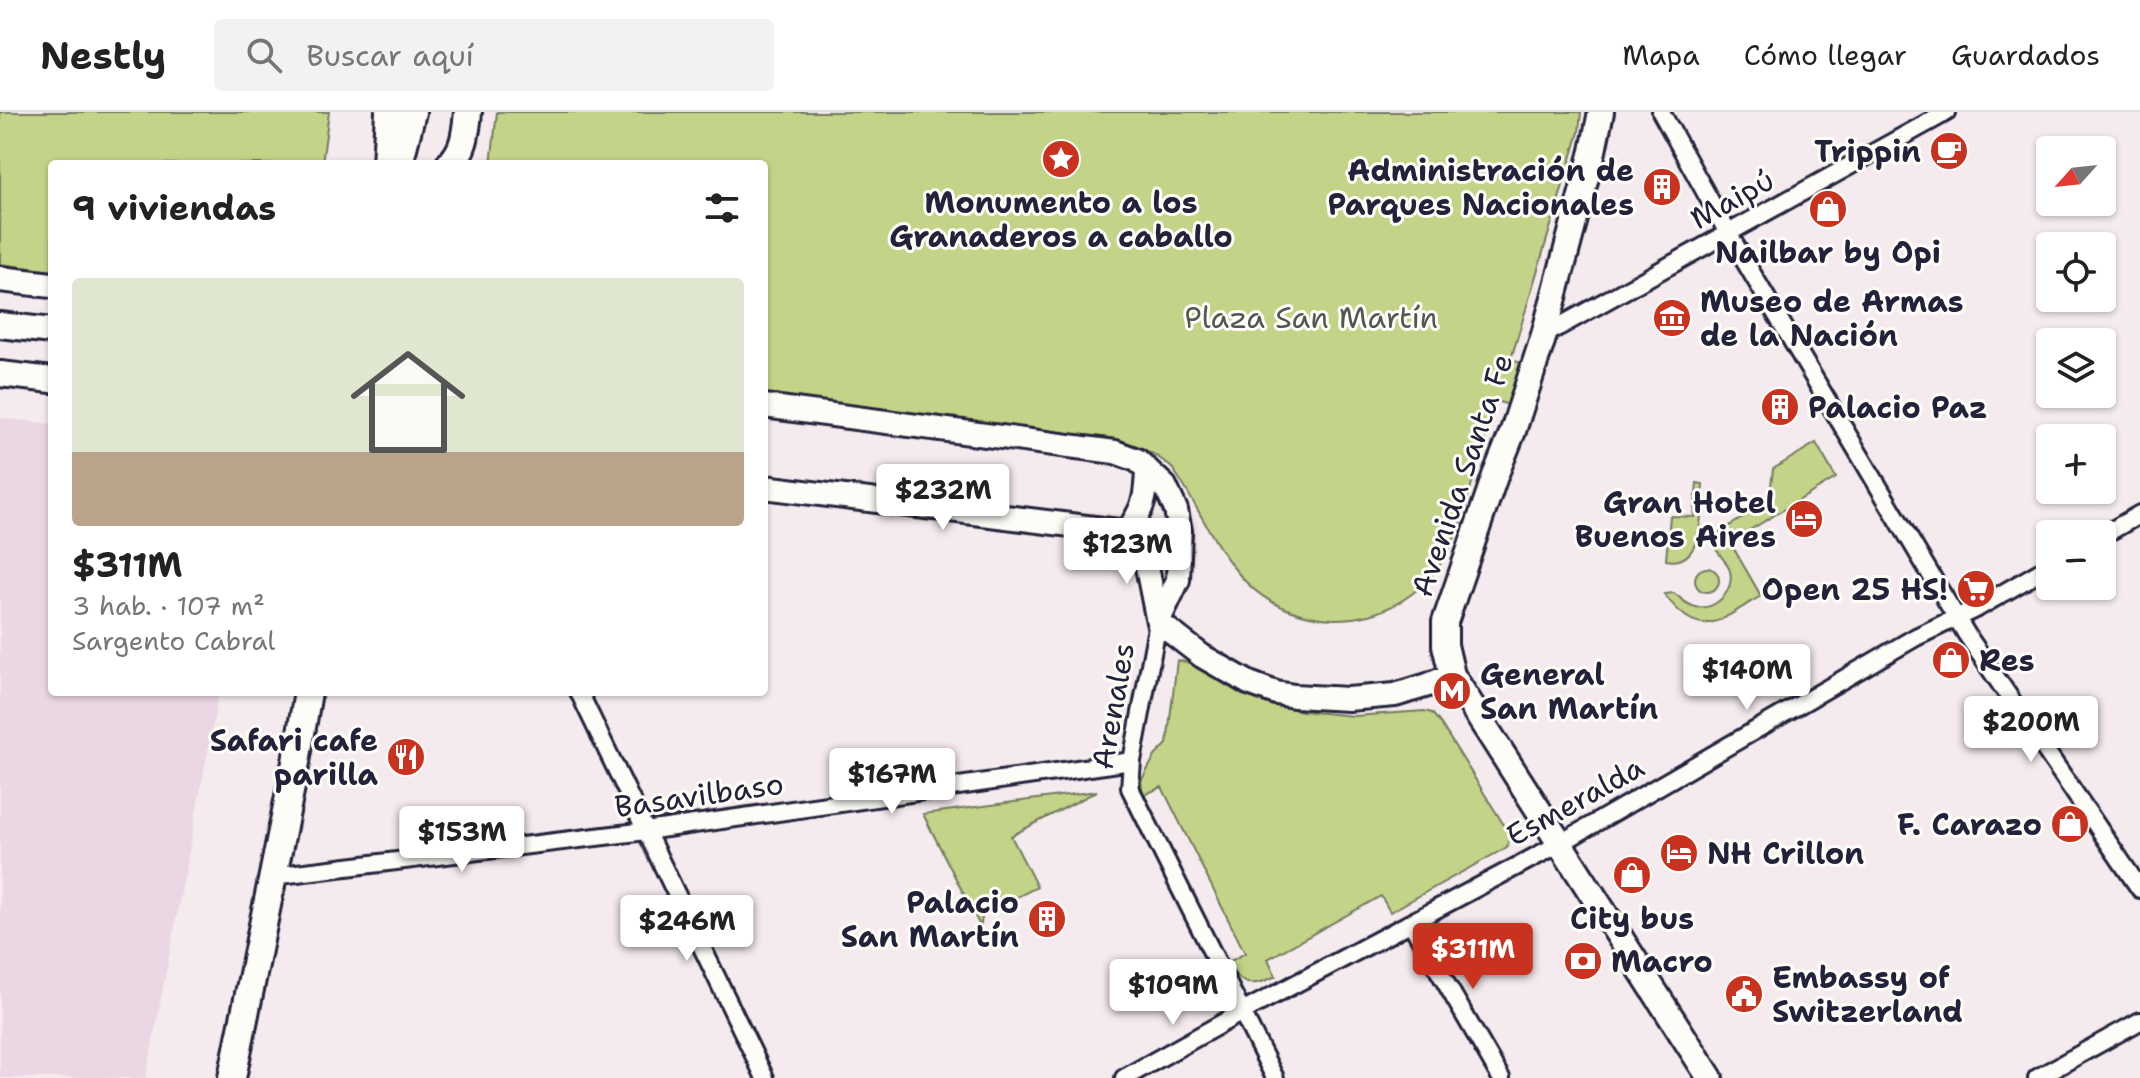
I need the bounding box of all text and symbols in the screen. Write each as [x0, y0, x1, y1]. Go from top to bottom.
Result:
search box [214, 19, 774, 91]
text: Nestly [40, 30, 166, 81]
icon: search [242, 33, 286, 77]
text: Buscar aquí [306, 35, 474, 76]
text: Mapa [1622, 36, 1700, 74]
text: Cómo llegar [1744, 36, 1907, 74]
text: Guardados [1951, 36, 2100, 74]
cafe icon: Trippin [1928, 130, 1970, 172]
place label: Trippin [1814, 131, 1921, 172]
north arrow [2036, 136, 2116, 216]
map controls [2036, 136, 2116, 600]
place icon: Monumento a los Granaderos a caballo [1040, 138, 1082, 180]
place label: Administración de Parques Nacionales [1328, 150, 1634, 225]
street label: Maipú [1683, 159, 1781, 239]
building icon: Administración de Parques Nacionales [1641, 166, 1683, 208]
place label: Monumento a los Granaderos a caballo [889, 182, 1233, 257]
text: 9 viviendas [72, 185, 276, 231]
icon: filters [700, 186, 744, 230]
shop icon: Nailbar by Opi [1807, 188, 1849, 230]
place label: Nailbar by Opi [1715, 232, 1941, 273]
button: locate [2036, 232, 2116, 312]
place label: Museo de Armas de la Nación [1700, 281, 1964, 356]
park label: Plaza San Martín [1184, 297, 1438, 338]
museum icon: Museo de Armas de la Nación [1651, 297, 1693, 339]
button: layers [2036, 328, 2116, 408]
icon: home [336, 330, 480, 474]
street label: Avenida Santa Fe [1401, 348, 1523, 602]
building icon: Palacio Paz [1759, 386, 1801, 428]
place label: Palacio Paz [1808, 387, 1988, 428]
button: + [2036, 424, 2116, 504]
pin: $232M [887, 464, 999, 532]
text: $232M [894, 472, 992, 507]
place label: Gran Hotel Buenos Aires [1575, 482, 1776, 557]
hotel icon: Gran Hotel Buenos Aires [1783, 498, 1825, 540]
pin: $123M [1071, 518, 1183, 586]
button: − [2036, 520, 2116, 600]
text: $123M [1082, 526, 1172, 561]
text: $311M [72, 542, 182, 588]
supermarket icon: Open 25 HS! [1955, 568, 1997, 610]
place label: Open 25 HS! [1762, 569, 1948, 610]
text: 3 hab. · 107 m² [72, 588, 265, 623]
text: Sargento Cabral [72, 623, 275, 658]
shop icon: Res [1930, 639, 1972, 681]
street label: Arenales [1082, 640, 1144, 772]
place label: Res [1979, 640, 2035, 681]
pin: $140M [1691, 644, 1803, 712]
text: $140M [1701, 652, 1793, 687]
place label: General San Martín [1480, 654, 1658, 729]
metro station icon: General San Martín [1431, 670, 1473, 712]
pin: $200M [1975, 696, 2087, 764]
text: $200M [1982, 704, 2080, 739]
place label: Safari cafe parilla [210, 720, 379, 795]
restaurant icon: Safari cafe parilla [385, 736, 427, 778]
street label: Esmeralda [1499, 746, 1652, 856]
pin: $167M [836, 748, 948, 816]
text: $167M [847, 756, 937, 791]
street label: Basavilbaso [612, 763, 786, 827]
shop icon: F. Carazo [2049, 803, 2091, 845]
place label: F. Carazo [1897, 804, 2042, 845]
pin: $153M [406, 806, 518, 874]
text: $153M [417, 814, 507, 849]
hotel icon: NH Crillon [1658, 832, 1700, 874]
place label: NH Crillon [1707, 833, 1864, 874]
shop icon: City bus [1611, 854, 1653, 896]
place label: Palacio San Martín [841, 882, 1019, 957]
pin: $246M [631, 895, 743, 963]
building icon: Palacio San Martín [1026, 898, 1068, 940]
place label: City bus [1570, 898, 1694, 939]
text: $246M [638, 903, 736, 938]
pin: $311M [1417, 923, 1529, 991]
text: $311M [1431, 931, 1515, 966]
bank icon: Macro [1562, 940, 1604, 982]
place label: Macro [1611, 941, 1713, 982]
place label: Embassy of Switzerland [1772, 957, 1963, 1032]
pin: $109M [1117, 959, 1229, 1027]
text: $109M [1128, 967, 1218, 1002]
public building icon: Embassy of Switzerland [1723, 973, 1765, 1015]

